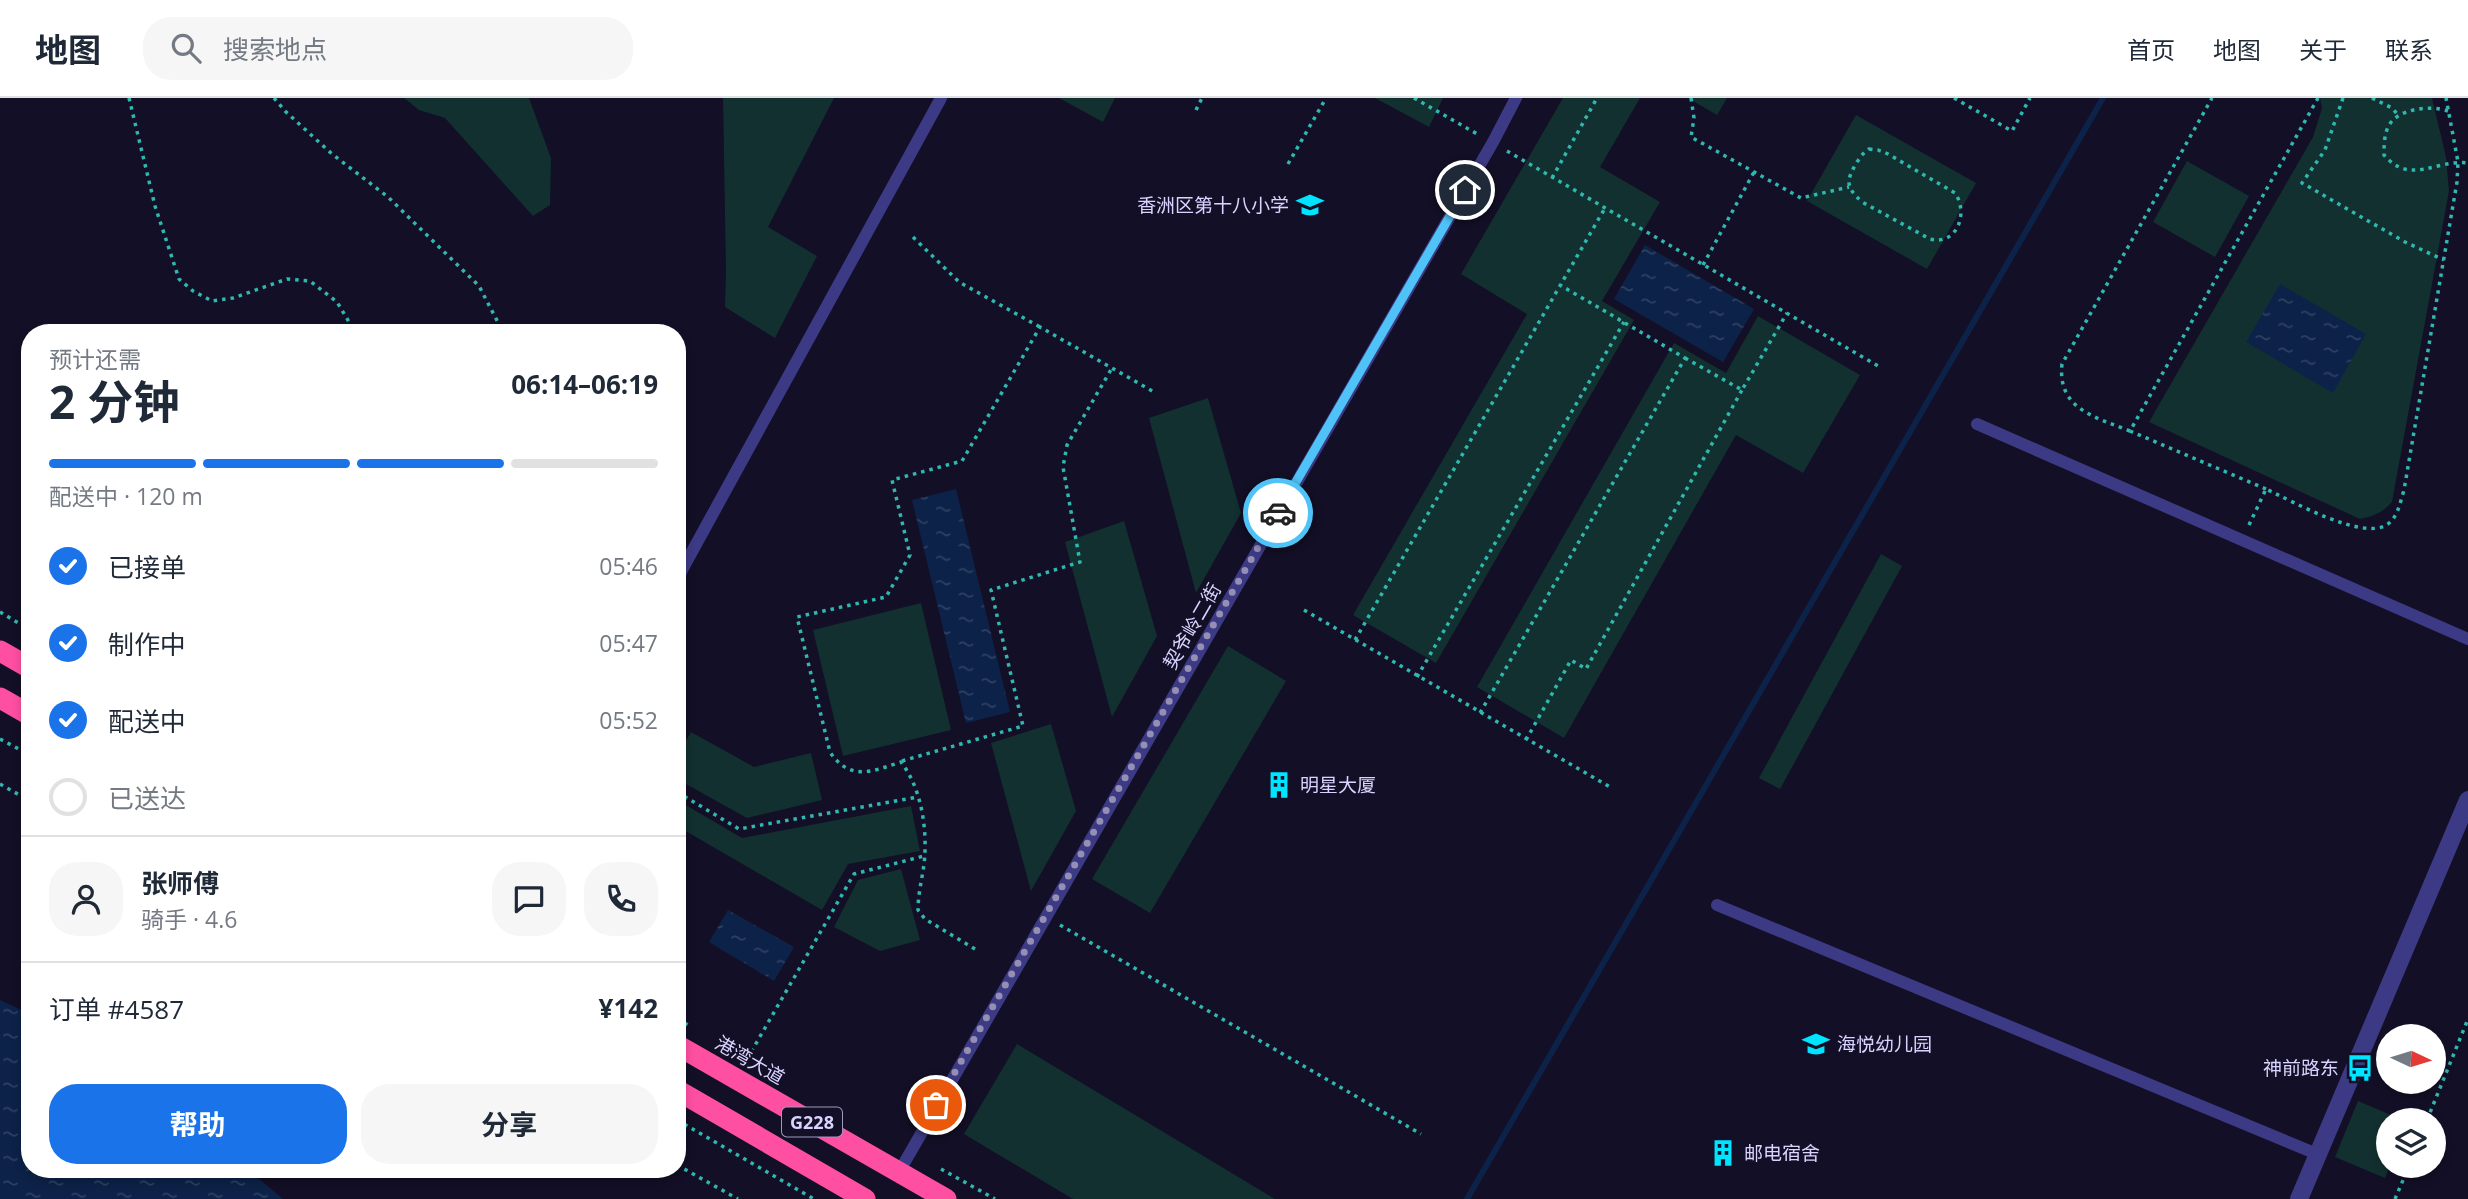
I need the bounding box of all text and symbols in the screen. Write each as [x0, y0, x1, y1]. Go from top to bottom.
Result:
search box [143, 17, 633, 80]
text: 地图 [35, 27, 101, 72]
icon: search [167, 29, 205, 67]
text: 搜索地点 [223, 31, 327, 67]
text: 首页 [2127, 33, 2175, 66]
text: 地图 [2213, 33, 2261, 66]
text: 关于 [2299, 33, 2347, 66]
text: 联系 [2385, 33, 2433, 66]
pin [1435, 160, 1495, 220]
icon: home [1446, 171, 1484, 209]
school or university icon: 香洲区第十八小学 [1295, 190, 1325, 220]
place label: 香洲区第十八小学 [1137, 192, 1289, 218]
text: 预计还需 [49, 343, 141, 375]
text: 06:14–06:19 [511, 366, 658, 402]
text: 2 分钟 [49, 370, 179, 432]
courier [1243, 478, 1313, 548]
text: 配送中 · 120 m [49, 480, 203, 512]
icon: car [1259, 494, 1297, 532]
icon: check [49, 547, 87, 585]
text: 已接单 [108, 549, 186, 585]
text: 05:46 [599, 550, 658, 582]
street label: 契爷岭二街 [1157, 578, 1227, 674]
icon: check [49, 624, 87, 662]
text: 制作中 [108, 626, 186, 662]
text: 05:47 [599, 627, 658, 659]
icon: check [49, 701, 87, 739]
text: 配送中 [108, 703, 186, 739]
text: 05:52 [599, 704, 658, 736]
building icon: 明星大厦 [1264, 770, 1294, 800]
place label: 明星大厦 [1300, 772, 1376, 798]
text: 已送达 [108, 780, 186, 816]
button: person [49, 862, 123, 936]
button: chat [492, 862, 566, 936]
button: phone [584, 862, 658, 936]
text: 张师傅 [141, 865, 219, 901]
text: 骑手 · 4.6 [141, 903, 237, 935]
text: ¥142 [599, 990, 658, 1026]
text: 订单 #4587 [49, 991, 184, 1027]
north arrow [2376, 1024, 2446, 1094]
map controls [2376, 1024, 2446, 1178]
school or university icon: 海悦幼儿园 [1801, 1029, 1831, 1059]
street label: 港湾大道 [711, 1030, 789, 1090]
place label: 海悦幼儿园 [1837, 1031, 1932, 1057]
bus stop icon: 神前路东 [2345, 1053, 2375, 1083]
place label: 神前路东 [2263, 1055, 2339, 1081]
pin [906, 1075, 966, 1135]
button: 帮助 [49, 1084, 347, 1164]
button: 分享 [361, 1084, 658, 1164]
icon: bag [917, 1086, 955, 1124]
road number: G228 [782, 1107, 842, 1136]
button: layers [2376, 1108, 2446, 1178]
building icon: 邮电宿舍 [1708, 1138, 1738, 1168]
place label: 邮电宿舍 [1744, 1140, 1820, 1166]

